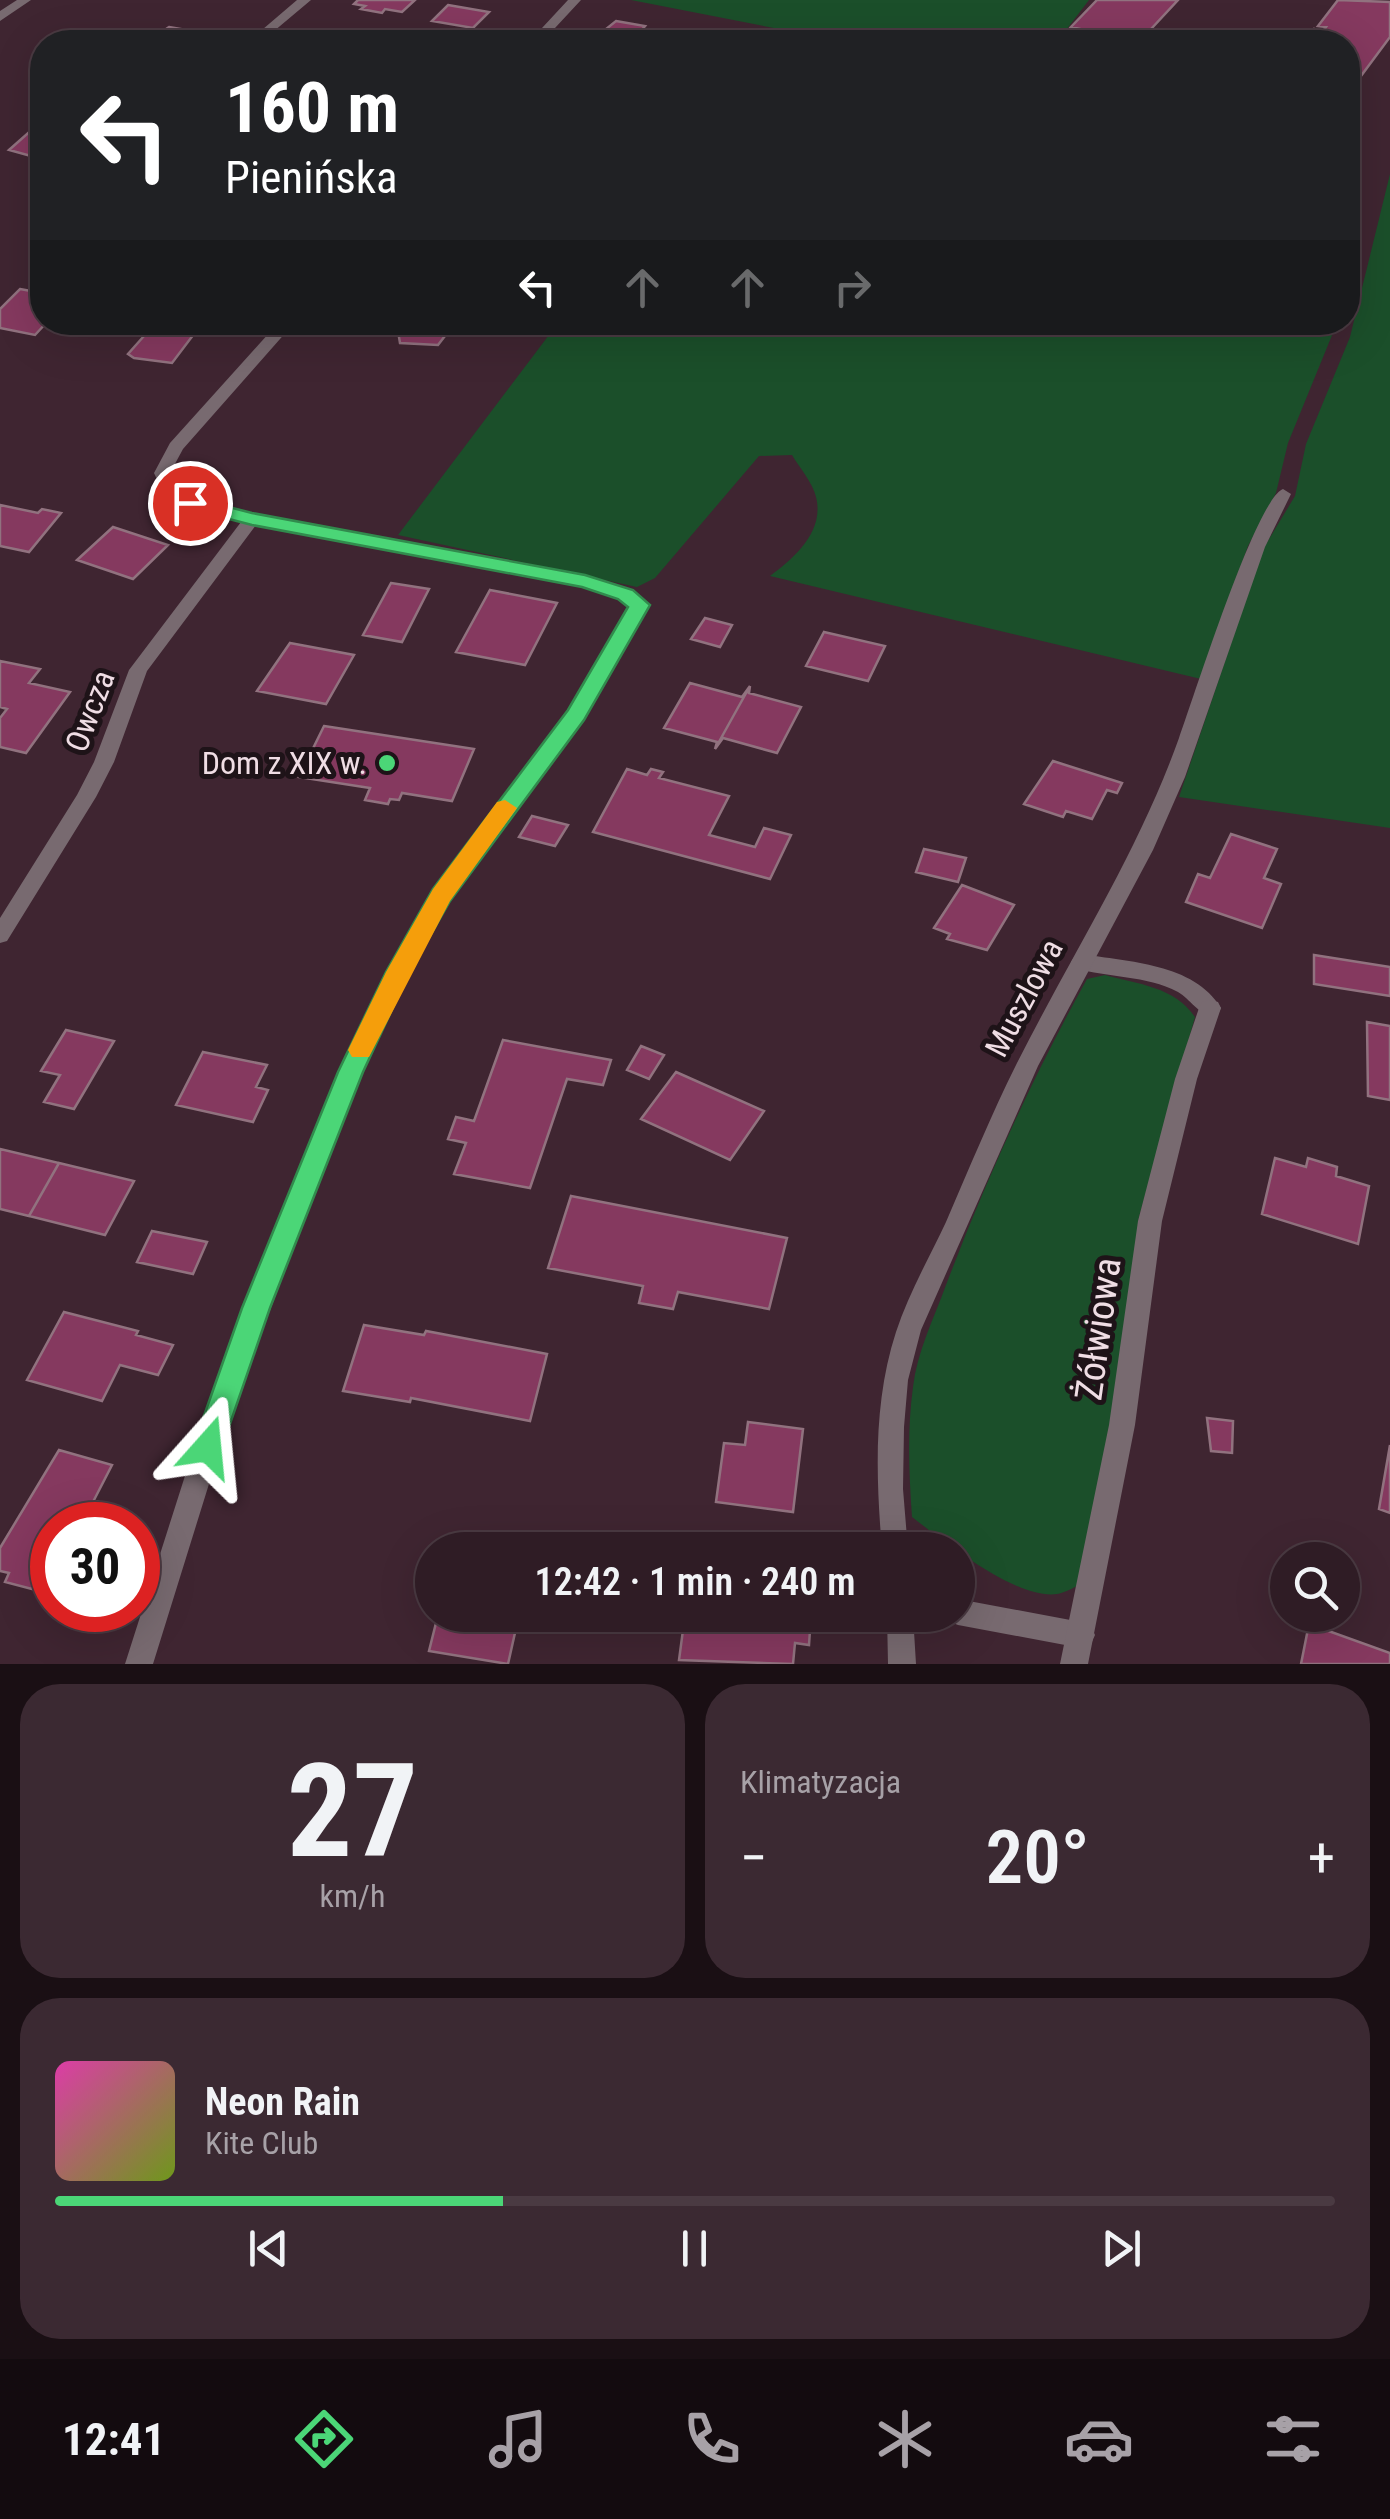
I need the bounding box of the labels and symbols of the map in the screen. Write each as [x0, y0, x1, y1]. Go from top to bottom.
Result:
pin [148, 461, 233, 546]
street label: Owcza [57, 665, 123, 757]
place label: Dom z XIX w. [202, 744, 367, 782]
marker: Dom z XIX w. [376, 752, 398, 774]
street label: Muszlowa [977, 933, 1071, 1063]
street label: Żółwiowa [1066, 1255, 1130, 1403]
position arrow [156, 1395, 260, 1499]
speed limit sign: 30 [30, 1502, 160, 1632]

